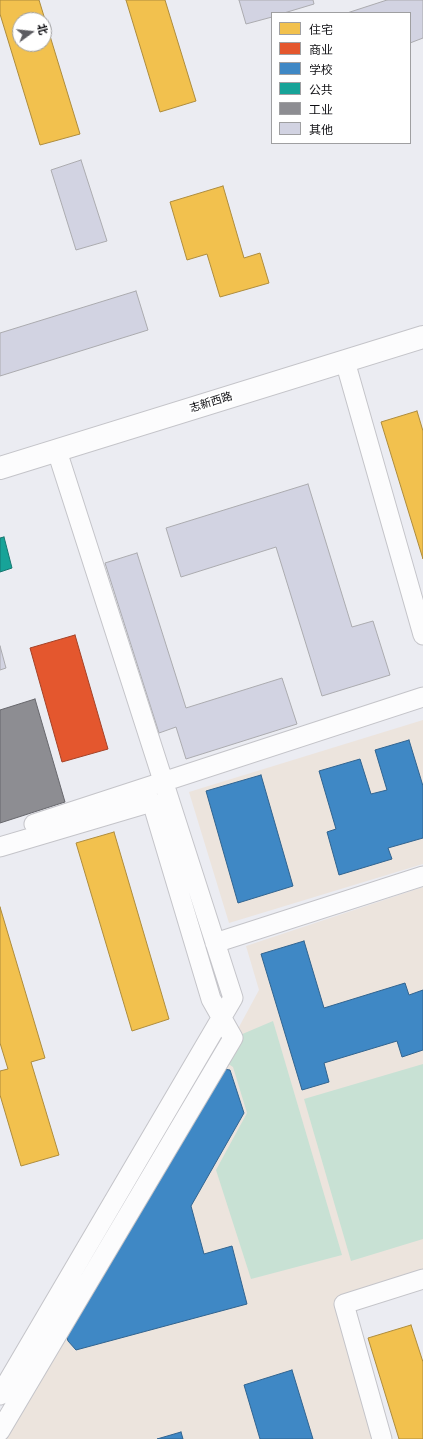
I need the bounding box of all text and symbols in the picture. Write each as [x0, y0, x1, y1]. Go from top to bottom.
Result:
north arrow [12, 12, 52, 52]
legend [271, 12, 411, 144]
text: 北 [35, 22, 51, 36]
text: 住宅 [309, 22, 333, 36]
text: 商业 [309, 42, 333, 56]
text: 学校 [309, 62, 333, 76]
text: 公共 [309, 82, 333, 96]
text: 工业 [309, 102, 333, 116]
text: 其他 [309, 122, 333, 136]
street label: 志新西路 [188, 389, 234, 415]

